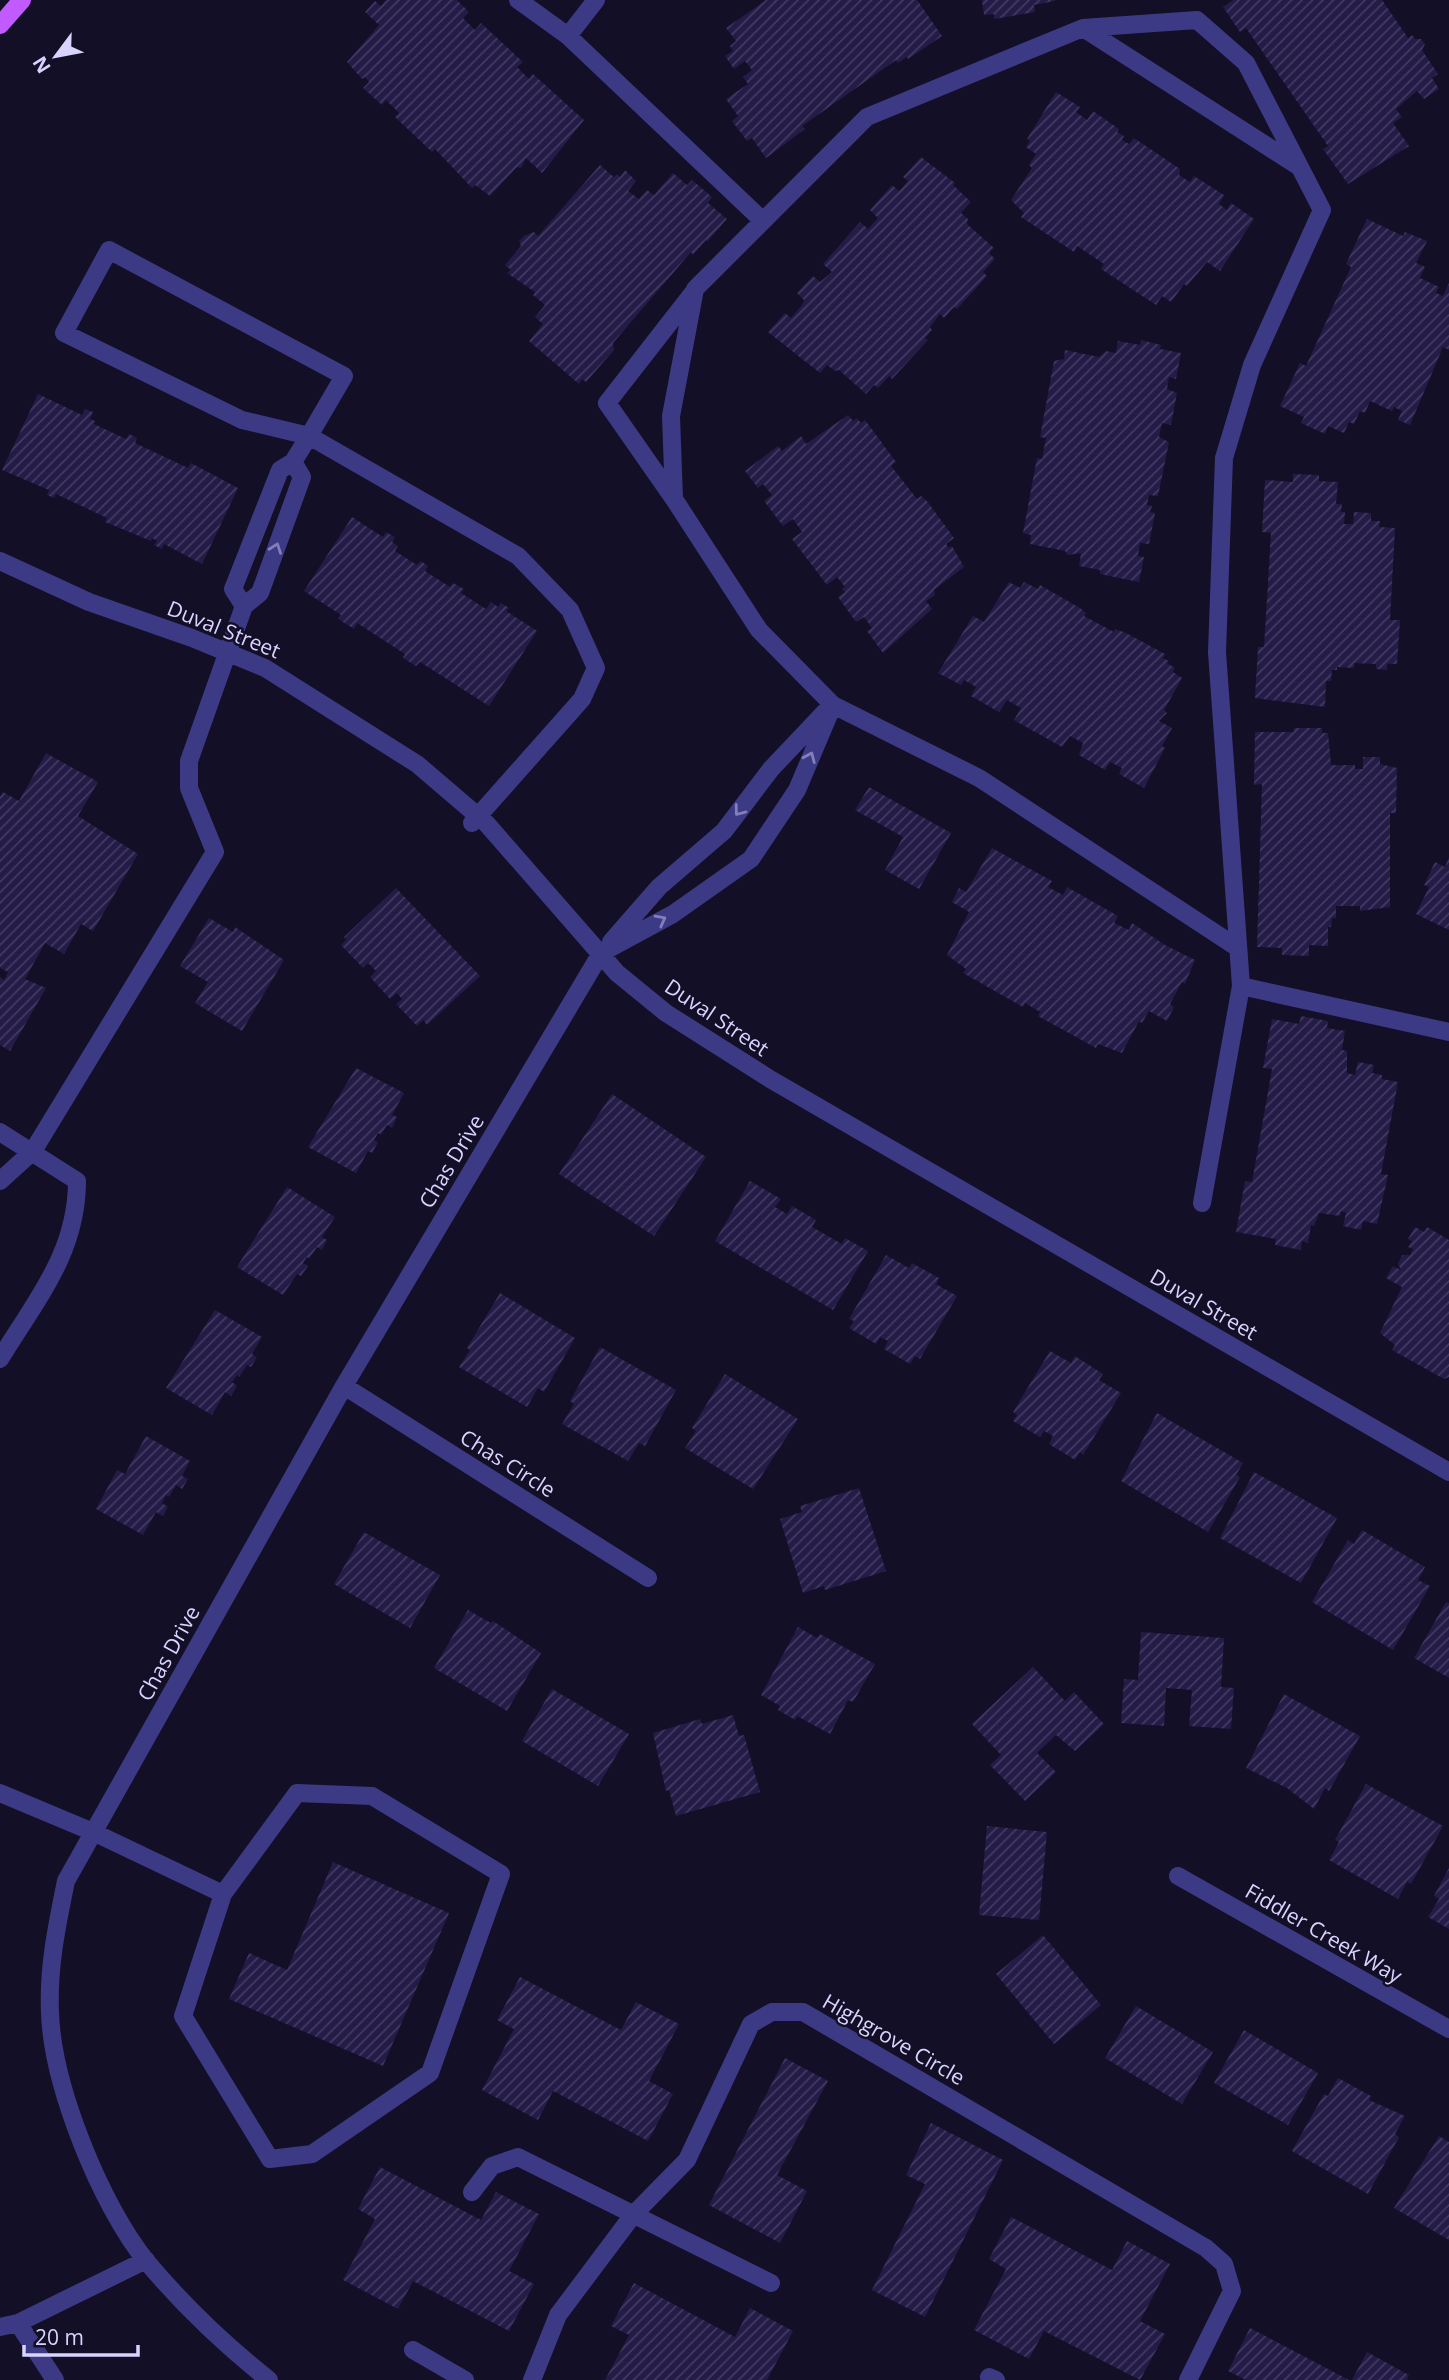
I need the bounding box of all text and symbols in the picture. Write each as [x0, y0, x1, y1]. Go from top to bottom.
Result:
north arrow [21, 21, 91, 91]
text: N [26, 52, 57, 78]
one-way arrow [268, 542, 282, 554]
street label: Duval Street [163, 594, 285, 664]
one-way arrow [802, 752, 816, 764]
one-way arrow [735, 803, 748, 815]
one-way arrow [654, 915, 666, 929]
street label: Duval Street [660, 972, 774, 1062]
street label: Chas Drive [412, 1109, 490, 1213]
street label: Duval Street [1145, 1262, 1263, 1346]
street label: Chas Circle [455, 1423, 561, 1503]
street label: Chas Drive [130, 1600, 206, 1706]
street label: Fiddler Creek Way [1241, 1877, 1408, 1989]
street label: Highgrove Circle [818, 1987, 970, 2091]
scale bar [24, 2314, 138, 2358]
text: 20 m [35, 2323, 84, 2351]

